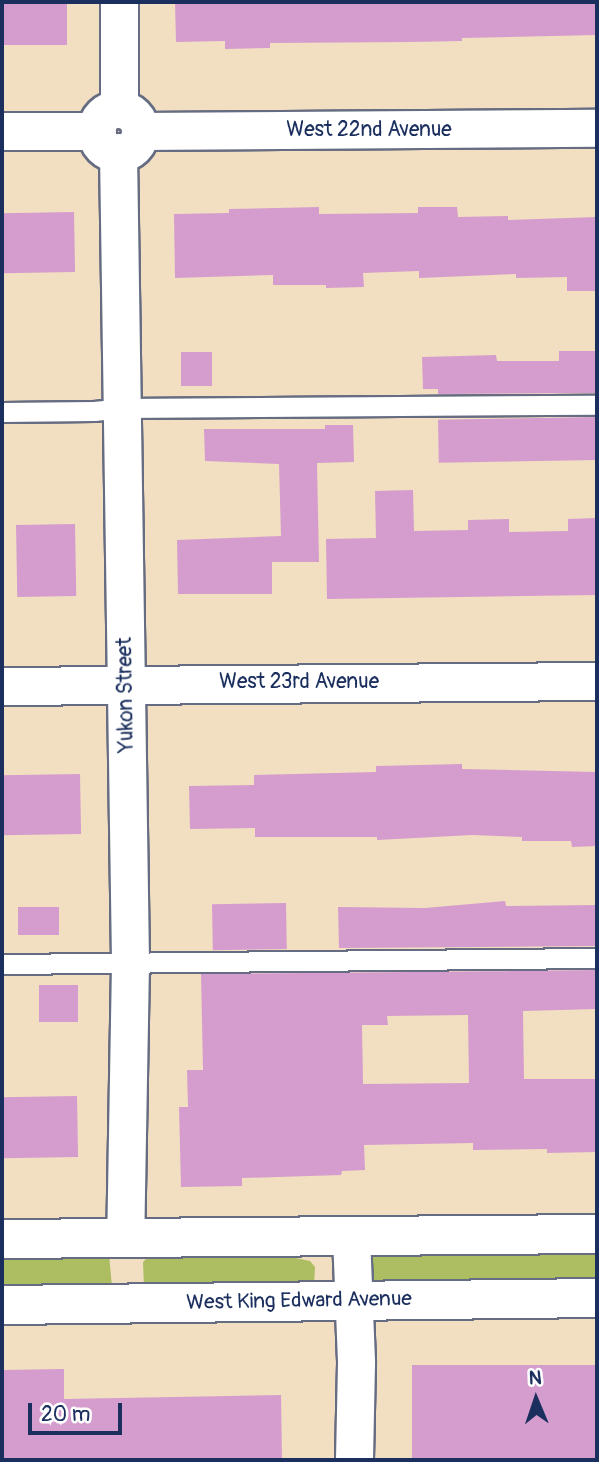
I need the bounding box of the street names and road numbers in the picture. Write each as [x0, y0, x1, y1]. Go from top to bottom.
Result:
street label: West 22nd Avenue [286, 117, 452, 143]
street label: Yukon Street [112, 637, 140, 753]
street label: West 23rd Avenue [219, 669, 379, 695]
street label: West King Edward Avenue [186, 1286, 412, 1316]

